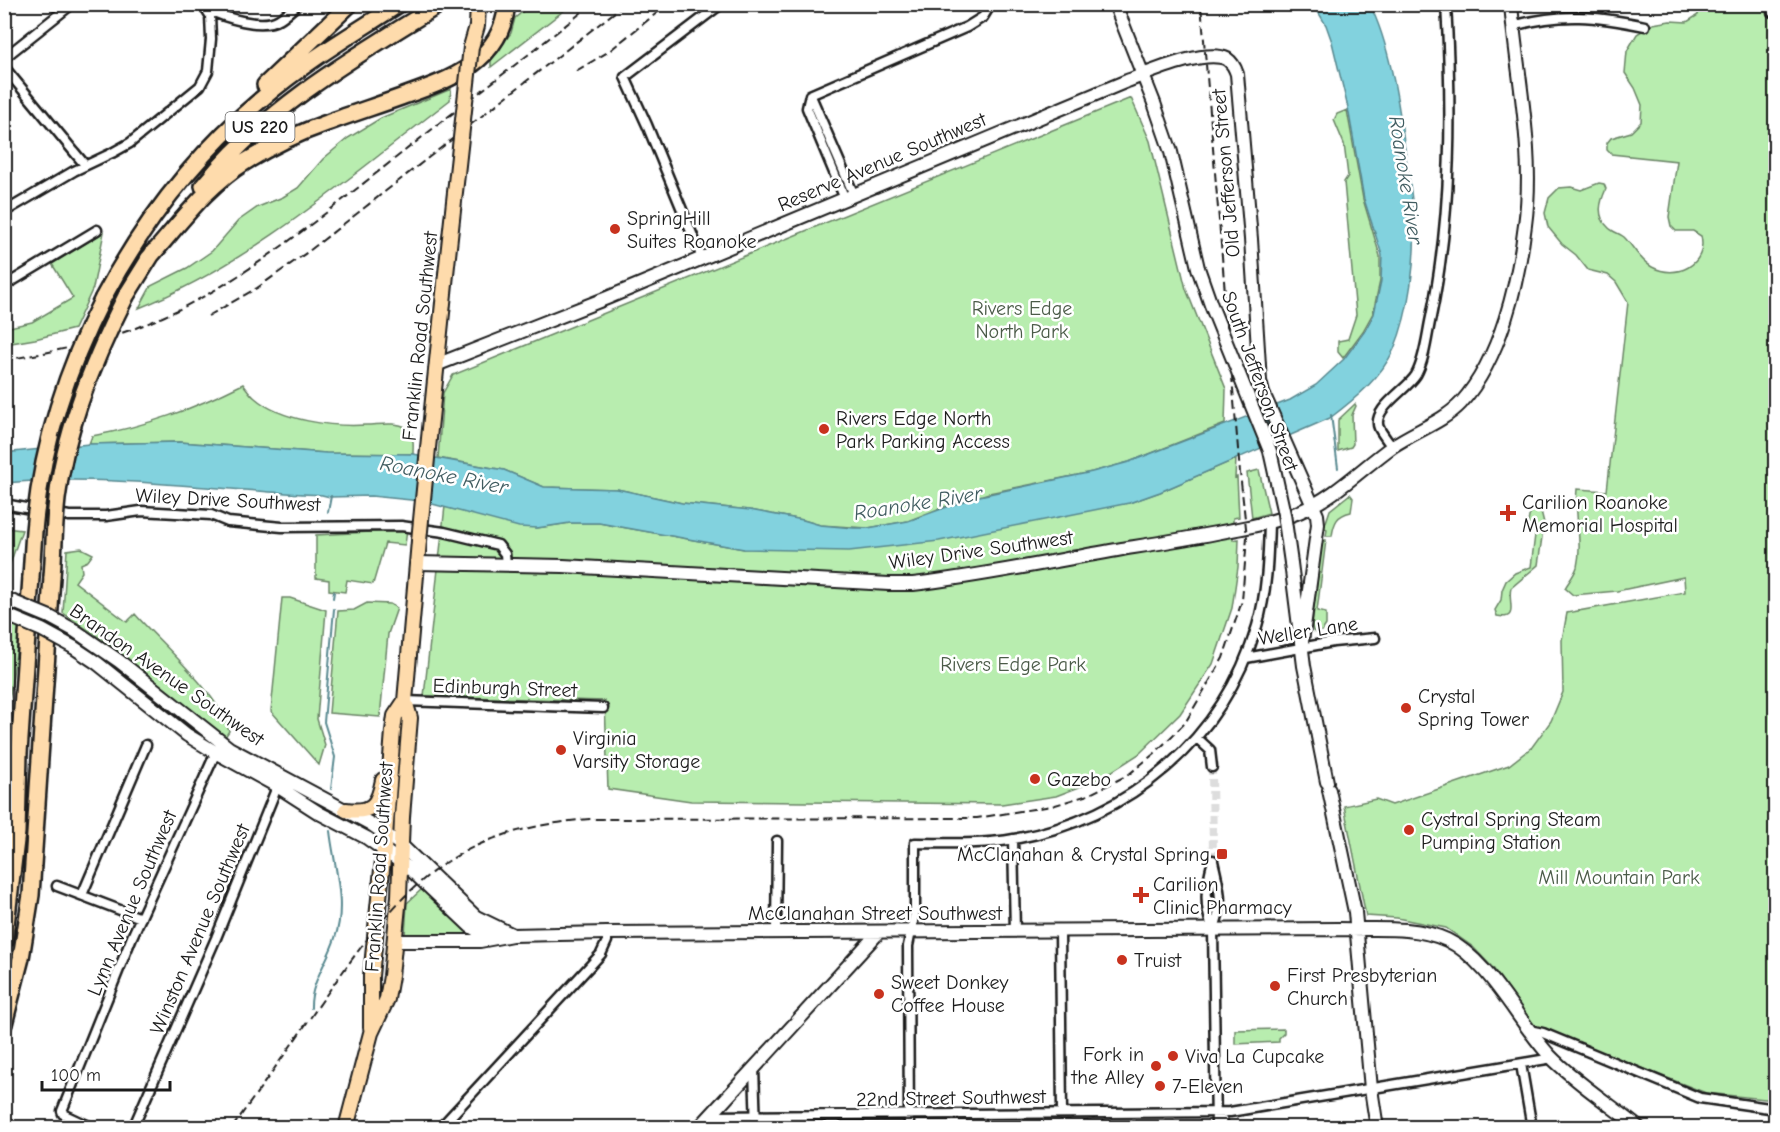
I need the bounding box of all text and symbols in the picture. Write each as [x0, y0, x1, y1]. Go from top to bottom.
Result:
street label: Old Jefferson Street [1207, 86, 1245, 258]
street label: Reserve Avenue Southwest [774, 107, 991, 216]
road number: US 220 [226, 112, 294, 142]
water label: Roanoke River [1384, 114, 1428, 248]
place label: SpringHill Suites Roanoke [627, 207, 756, 253]
marker: SpringHill Suites Roanoke [608, 222, 622, 236]
street label: Franklin Road Southwest [398, 229, 443, 442]
street label: South Jefferson Street [1217, 288, 1304, 475]
park label: Rivers Edge North Park [972, 297, 1072, 343]
place label: Rivers Edge North Park Parking Access [836, 407, 1010, 453]
marker: Rivers Edge North Park Parking Access [817, 422, 831, 436]
water label: Roanoke River [378, 451, 512, 499]
water label: Roanoke River [852, 481, 986, 525]
street label: Wiley Drive Southwest [135, 484, 323, 516]
place label: Carilion Roanoke Memorial Hospital [1522, 491, 1678, 537]
marker: Carilion Roanoke Memorial Hospital [1499, 504, 1517, 522]
street label: Wiley Drive Southwest [888, 526, 1076, 574]
street label: Brandon Avenue Southwest [65, 599, 270, 752]
street label: Weller Lane [1257, 612, 1359, 650]
park label: Rivers Edge Park [940, 653, 1086, 676]
street label: Edinburgh Street [432, 674, 579, 702]
place label: Crystal Spring Tower [1418, 685, 1529, 731]
marker: Crystal Spring Tower [1399, 701, 1413, 715]
place label: Virginia Varsity Storage [573, 727, 700, 773]
marker: Virginia Varsity Storage [554, 743, 568, 757]
street label: Franklin Road Southwest [360, 760, 398, 973]
place label: Gazebo [1047, 768, 1111, 791]
marker: Gazebo [1028, 772, 1042, 786]
street label: Lynn Avenue Southwest [82, 806, 182, 999]
place label: Cystral Spring Steam Pumping Station [1421, 808, 1601, 854]
street label: Winston Avenue Southwest [145, 819, 255, 1038]
marker: Cystral Spring Steam Pumping Station [1402, 823, 1416, 837]
place label: McClanahan & Crystal Spring [957, 843, 1210, 866]
marker: McClanahan & Crystal Spring [1215, 847, 1229, 861]
park label: Mill Mountain Park [1538, 866, 1700, 889]
place label: Carilion Clinic Pharmacy [1153, 873, 1292, 919]
marker: Carilion Clinic Pharmacy [1134, 888, 1148, 902]
street label: McClanahan Street Southwest [748, 902, 1003, 925]
place label: Truist [1134, 949, 1182, 972]
marker: Truist [1115, 953, 1129, 967]
place label: First Presbyterian Church [1287, 964, 1437, 1010]
place label: Sweet Donkey Coffee House [891, 971, 1009, 1017]
marker: First Presbyterian Church [1268, 979, 1282, 993]
marker: Sweet Donkey Coffee House [872, 987, 886, 1001]
place label: Fork in the Alley [1071, 1043, 1144, 1089]
place label: Viva La Cupcake [1185, 1045, 1324, 1068]
marker: Viva La Cupcake [1166, 1049, 1180, 1063]
scale bar [42, 1054, 170, 1092]
marker: Fork in the Alley [1149, 1059, 1163, 1073]
text: 100 m [51, 1065, 101, 1086]
place label: 7-Eleven [1172, 1075, 1243, 1098]
marker: 7-Eleven [1153, 1079, 1167, 1093]
street label: 22nd Street Southwest [856, 1085, 1047, 1111]

